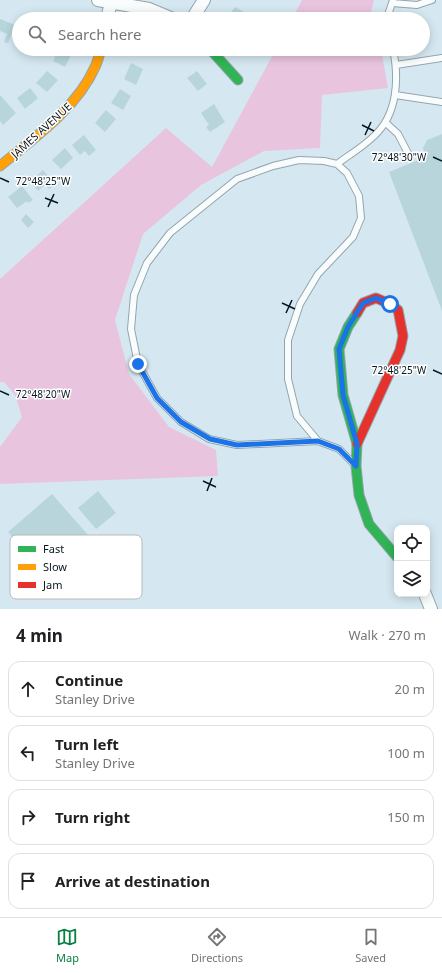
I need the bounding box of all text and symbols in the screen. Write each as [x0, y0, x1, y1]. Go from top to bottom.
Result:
search box [12, 12, 430, 56]
icon: search [26, 23, 48, 45]
text: Search here [58, 24, 141, 44]
street label: JAMES AVENUE [7, 99, 75, 162]
text: 72°48'30"W [372, 150, 427, 164]
text: 72°48'25"W [16, 174, 71, 188]
route start [381, 295, 399, 313]
route end [129, 355, 147, 373]
text: 72°48'25"W [372, 363, 427, 377]
text: 72°48'20"W [16, 387, 71, 401]
map controls [394, 525, 430, 597]
button: locate [394, 525, 430, 561]
legend [10, 535, 142, 599]
text: Fast [43, 541, 64, 556]
text: Slow [43, 559, 67, 574]
button: layers [394, 561, 430, 597]
text: Jam [42, 577, 62, 592]
text: 4 min [16, 624, 63, 647]
text: Walk · 270 m [348, 626, 426, 644]
text: Continue [55, 670, 123, 690]
icon: ahead [17, 678, 39, 700]
text: 20 m [395, 680, 425, 698]
text: Stanley Drive [55, 690, 135, 708]
text: Turn left [55, 734, 119, 754]
icon: left [17, 742, 39, 764]
text: 100 m [387, 744, 425, 762]
text: Stanley Drive [55, 754, 135, 772]
icon: right [17, 806, 39, 828]
text: Turn right [55, 807, 130, 827]
text: 150 m [387, 808, 425, 826]
icon: arrive [17, 870, 39, 892]
text: Arrive at destination [55, 871, 210, 891]
tab: Map [56, 926, 79, 965]
tab: Directions [191, 926, 243, 965]
tab: Saved [355, 926, 386, 965]

